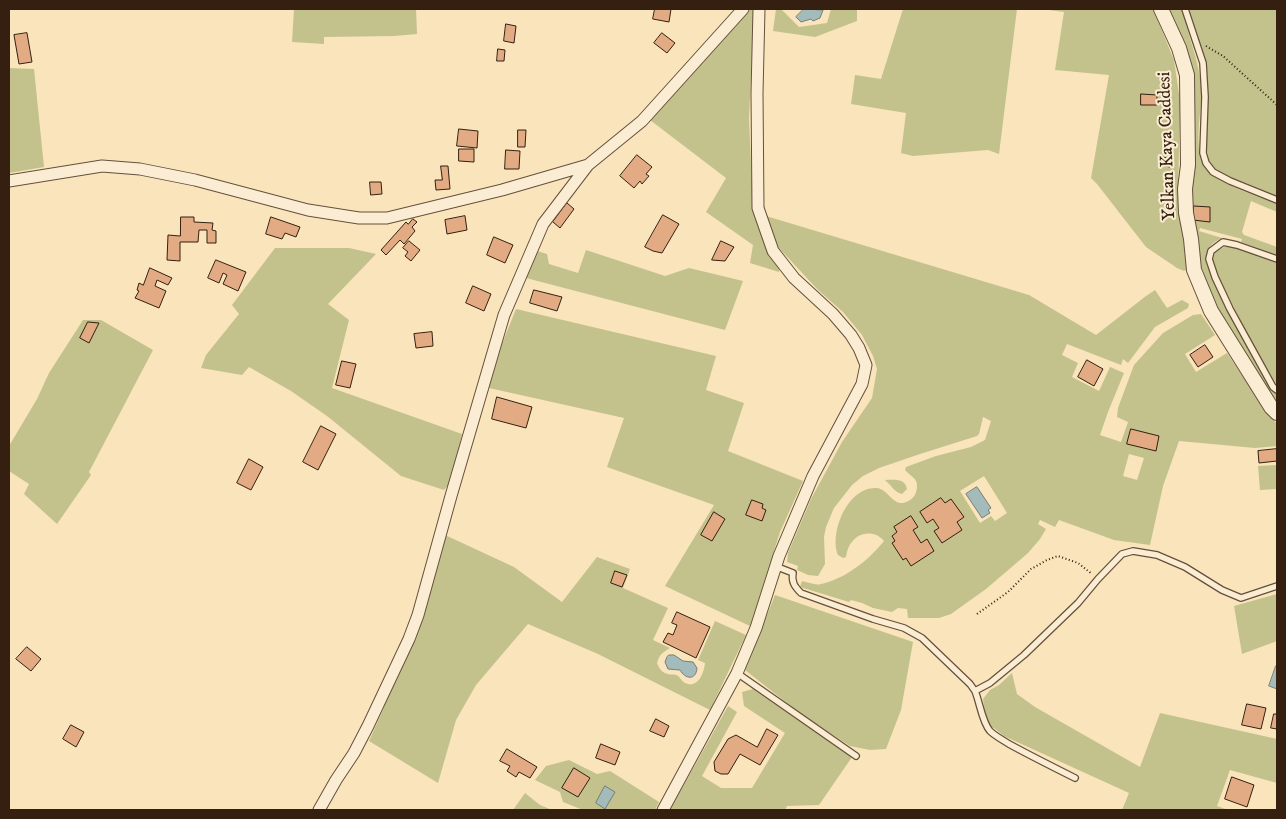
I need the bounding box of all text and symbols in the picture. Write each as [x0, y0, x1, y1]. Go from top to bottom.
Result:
street label: Yelkan Kaya Caddesi [1155, 71, 1181, 221]

